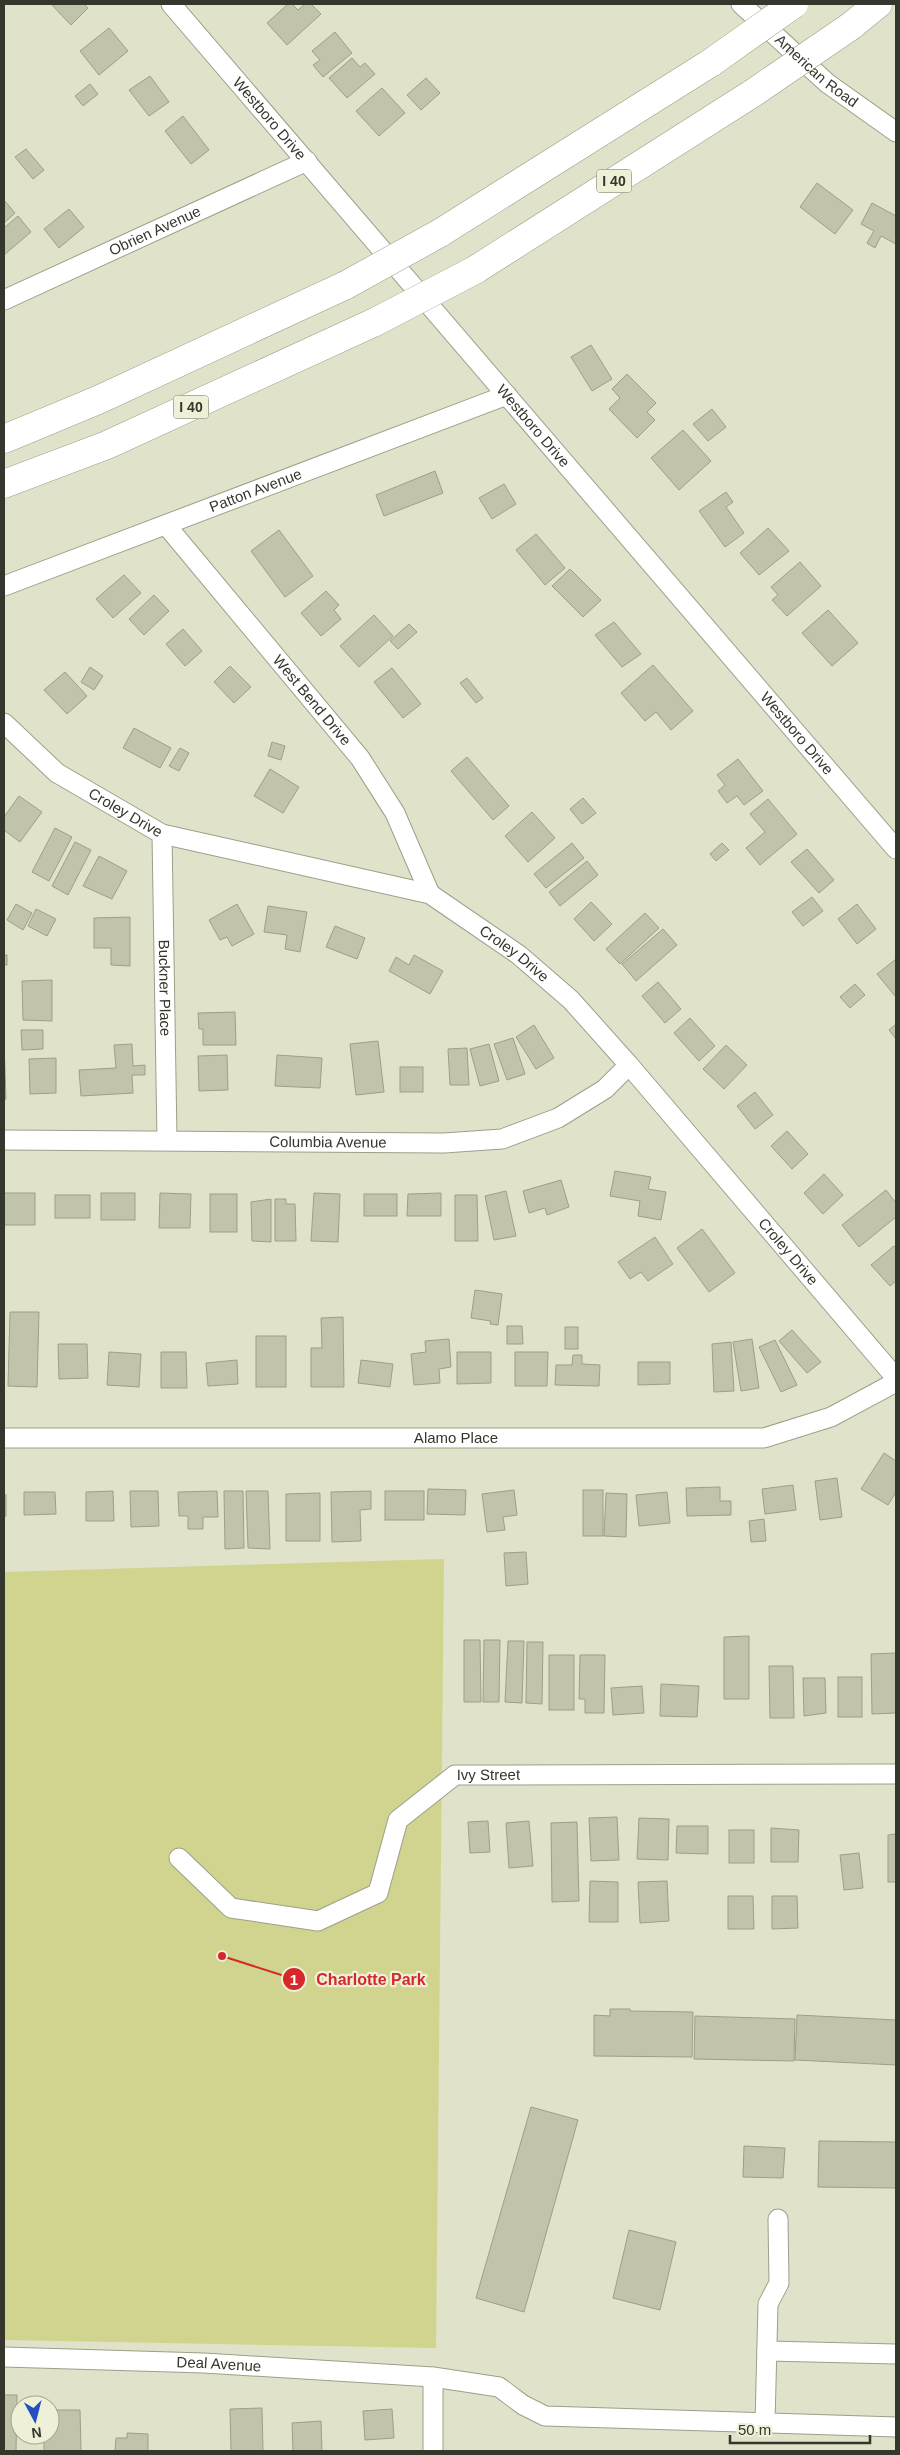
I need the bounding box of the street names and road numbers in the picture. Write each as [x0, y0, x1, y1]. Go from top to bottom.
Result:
street label: American Road [772, 31, 862, 110]
street label: Westboro Drive [230, 74, 310, 163]
road number: I 40 [596, 170, 632, 192]
street label: Obrien Avenue [106, 202, 203, 259]
street label: Westboro Drive [493, 381, 573, 470]
road number: I 40 [174, 396, 208, 418]
street label: Patton Avenue [207, 465, 304, 515]
street label: West Bend Drive [270, 651, 355, 748]
street label: Westboro Drive [757, 688, 837, 778]
street label: Croley Drive [86, 784, 166, 840]
street label: Croley Drive [476, 922, 552, 985]
street label: Buckner Place [156, 939, 174, 1036]
street label: Columbia Avenue [269, 1133, 387, 1151]
street label: Croley Drive [755, 1214, 822, 1288]
street label: Alamo Place [414, 1429, 498, 1446]
street label: Ivy Street [457, 1766, 521, 1783]
street label: Deal Avenue [176, 2353, 262, 2374]

